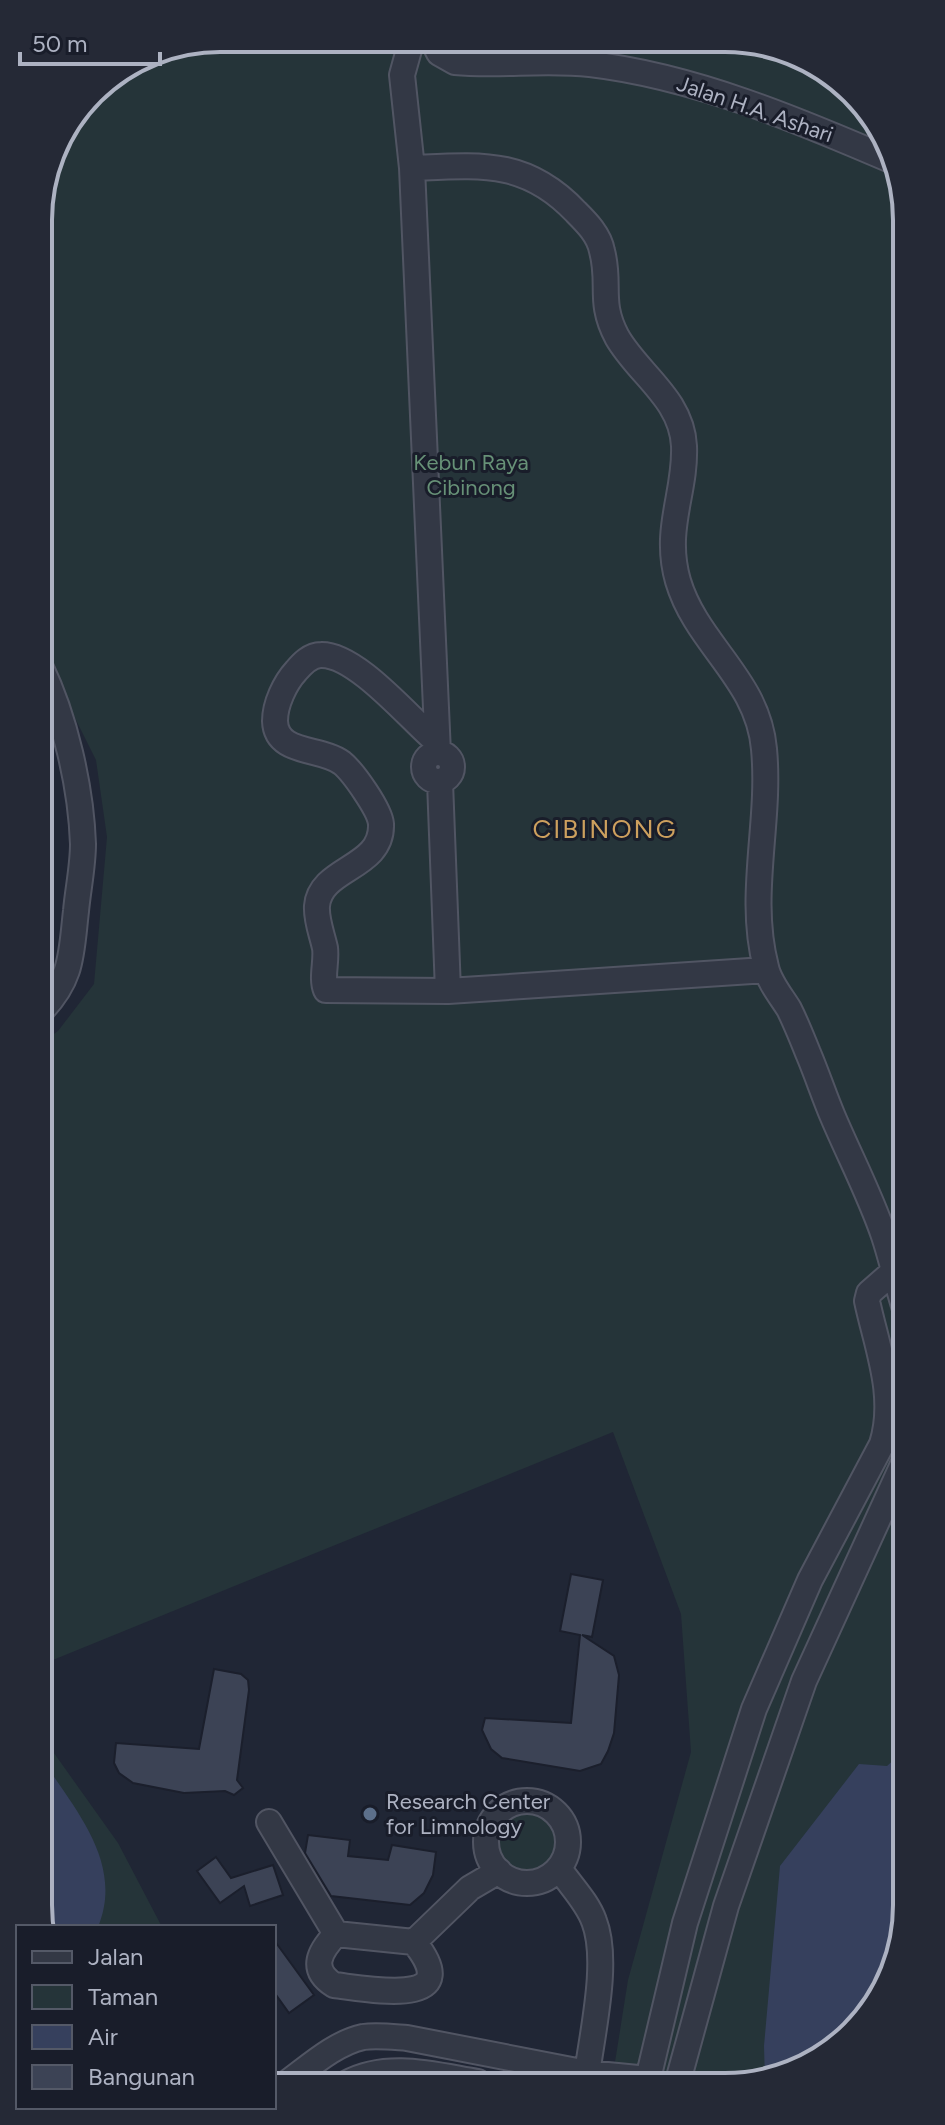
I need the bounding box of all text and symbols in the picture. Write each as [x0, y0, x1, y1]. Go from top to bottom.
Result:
scale bar [20, 16, 160, 66]
text: 50 m [32, 29, 88, 58]
street label: Jalan H.A. Ashari [673, 70, 837, 148]
park label: Kebun Raya Cibinong [413, 449, 529, 501]
district label: CIBINONG [533, 813, 677, 845]
place label: Research Center for Limnology [386, 1788, 551, 1840]
marker: Research Center for Limnology [361, 1805, 379, 1823]
legend [16, 1925, 276, 2109]
text: Jalan [88, 1942, 144, 1971]
text: Taman [88, 1982, 158, 2011]
text: Air [88, 2022, 118, 2051]
text: Bangunan [88, 2062, 195, 2091]

